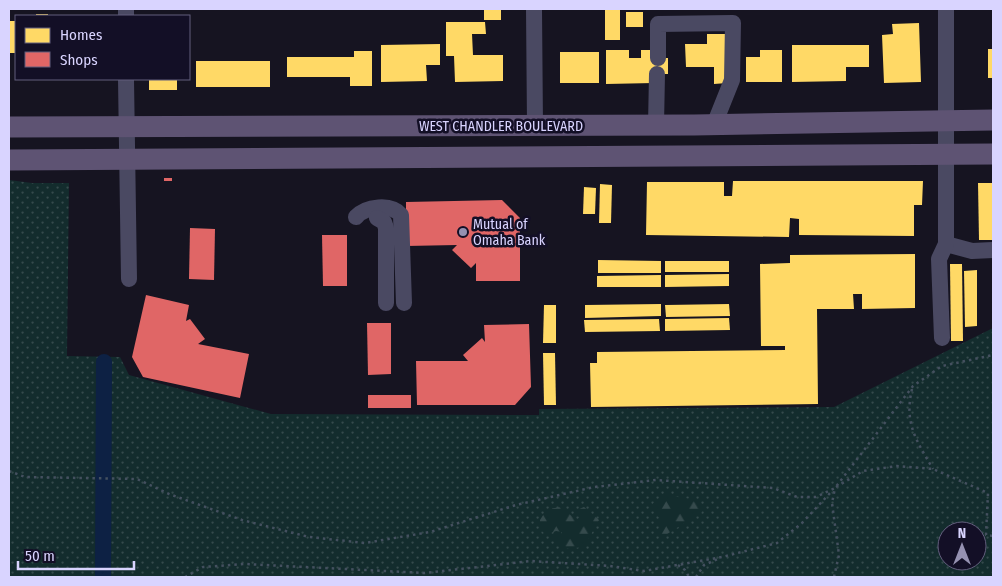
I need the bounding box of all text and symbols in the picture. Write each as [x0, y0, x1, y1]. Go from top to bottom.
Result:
legend [15, 15, 190, 80]
text: Homes [60, 26, 102, 44]
text: Shops [60, 51, 98, 69]
street label: WEST CHANDLER BOULEVARD [419, 118, 583, 135]
place label: Mutual of Omaha Bank [473, 216, 546, 249]
marker: Mutual of Omaha Bank [457, 226, 469, 238]
north arrow [937, 521, 987, 571]
text: N [958, 525, 966, 542]
scale bar [18, 538, 134, 570]
text: 50 m [25, 547, 55, 565]

